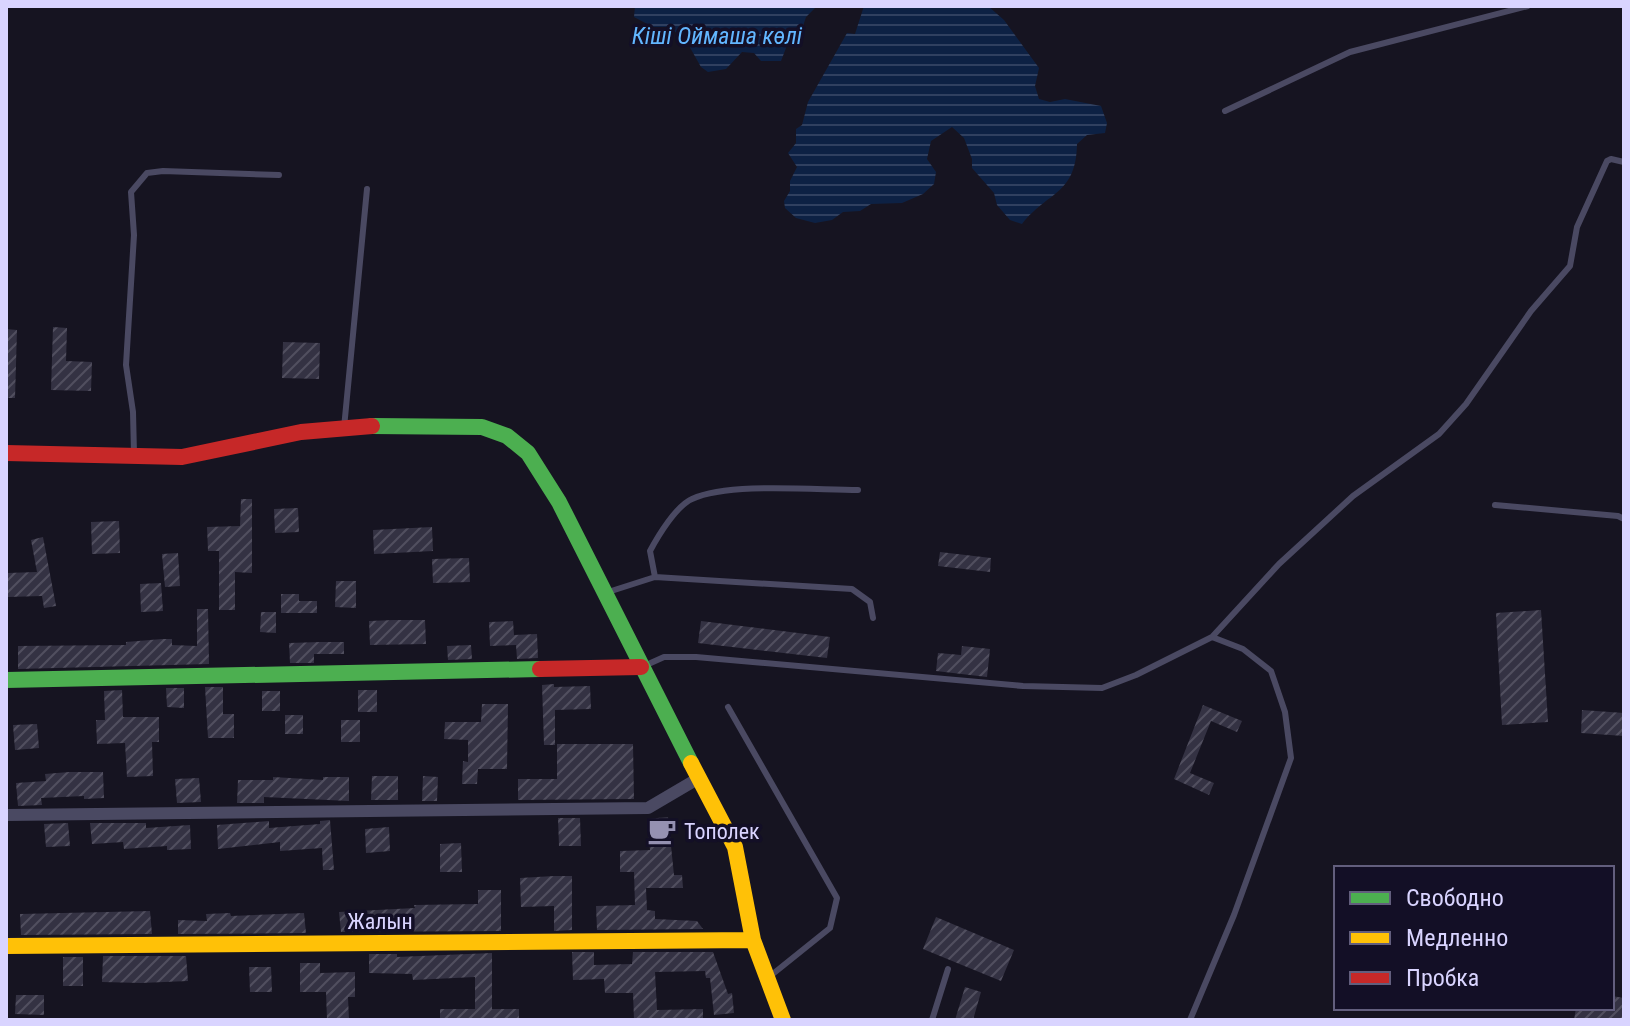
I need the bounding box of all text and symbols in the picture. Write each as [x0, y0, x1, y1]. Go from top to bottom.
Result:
water label: Кіші Оймаша көлi [632, 22, 803, 50]
cafe icon: Тополек [647, 816, 677, 846]
place label: Тополек [684, 819, 760, 844]
legend [1334, 866, 1614, 1010]
text: Свободно [1406, 884, 1504, 912]
street label: Жалын [347, 909, 413, 934]
text: Медленно [1406, 924, 1508, 952]
text: Пробка [1406, 964, 1479, 992]

